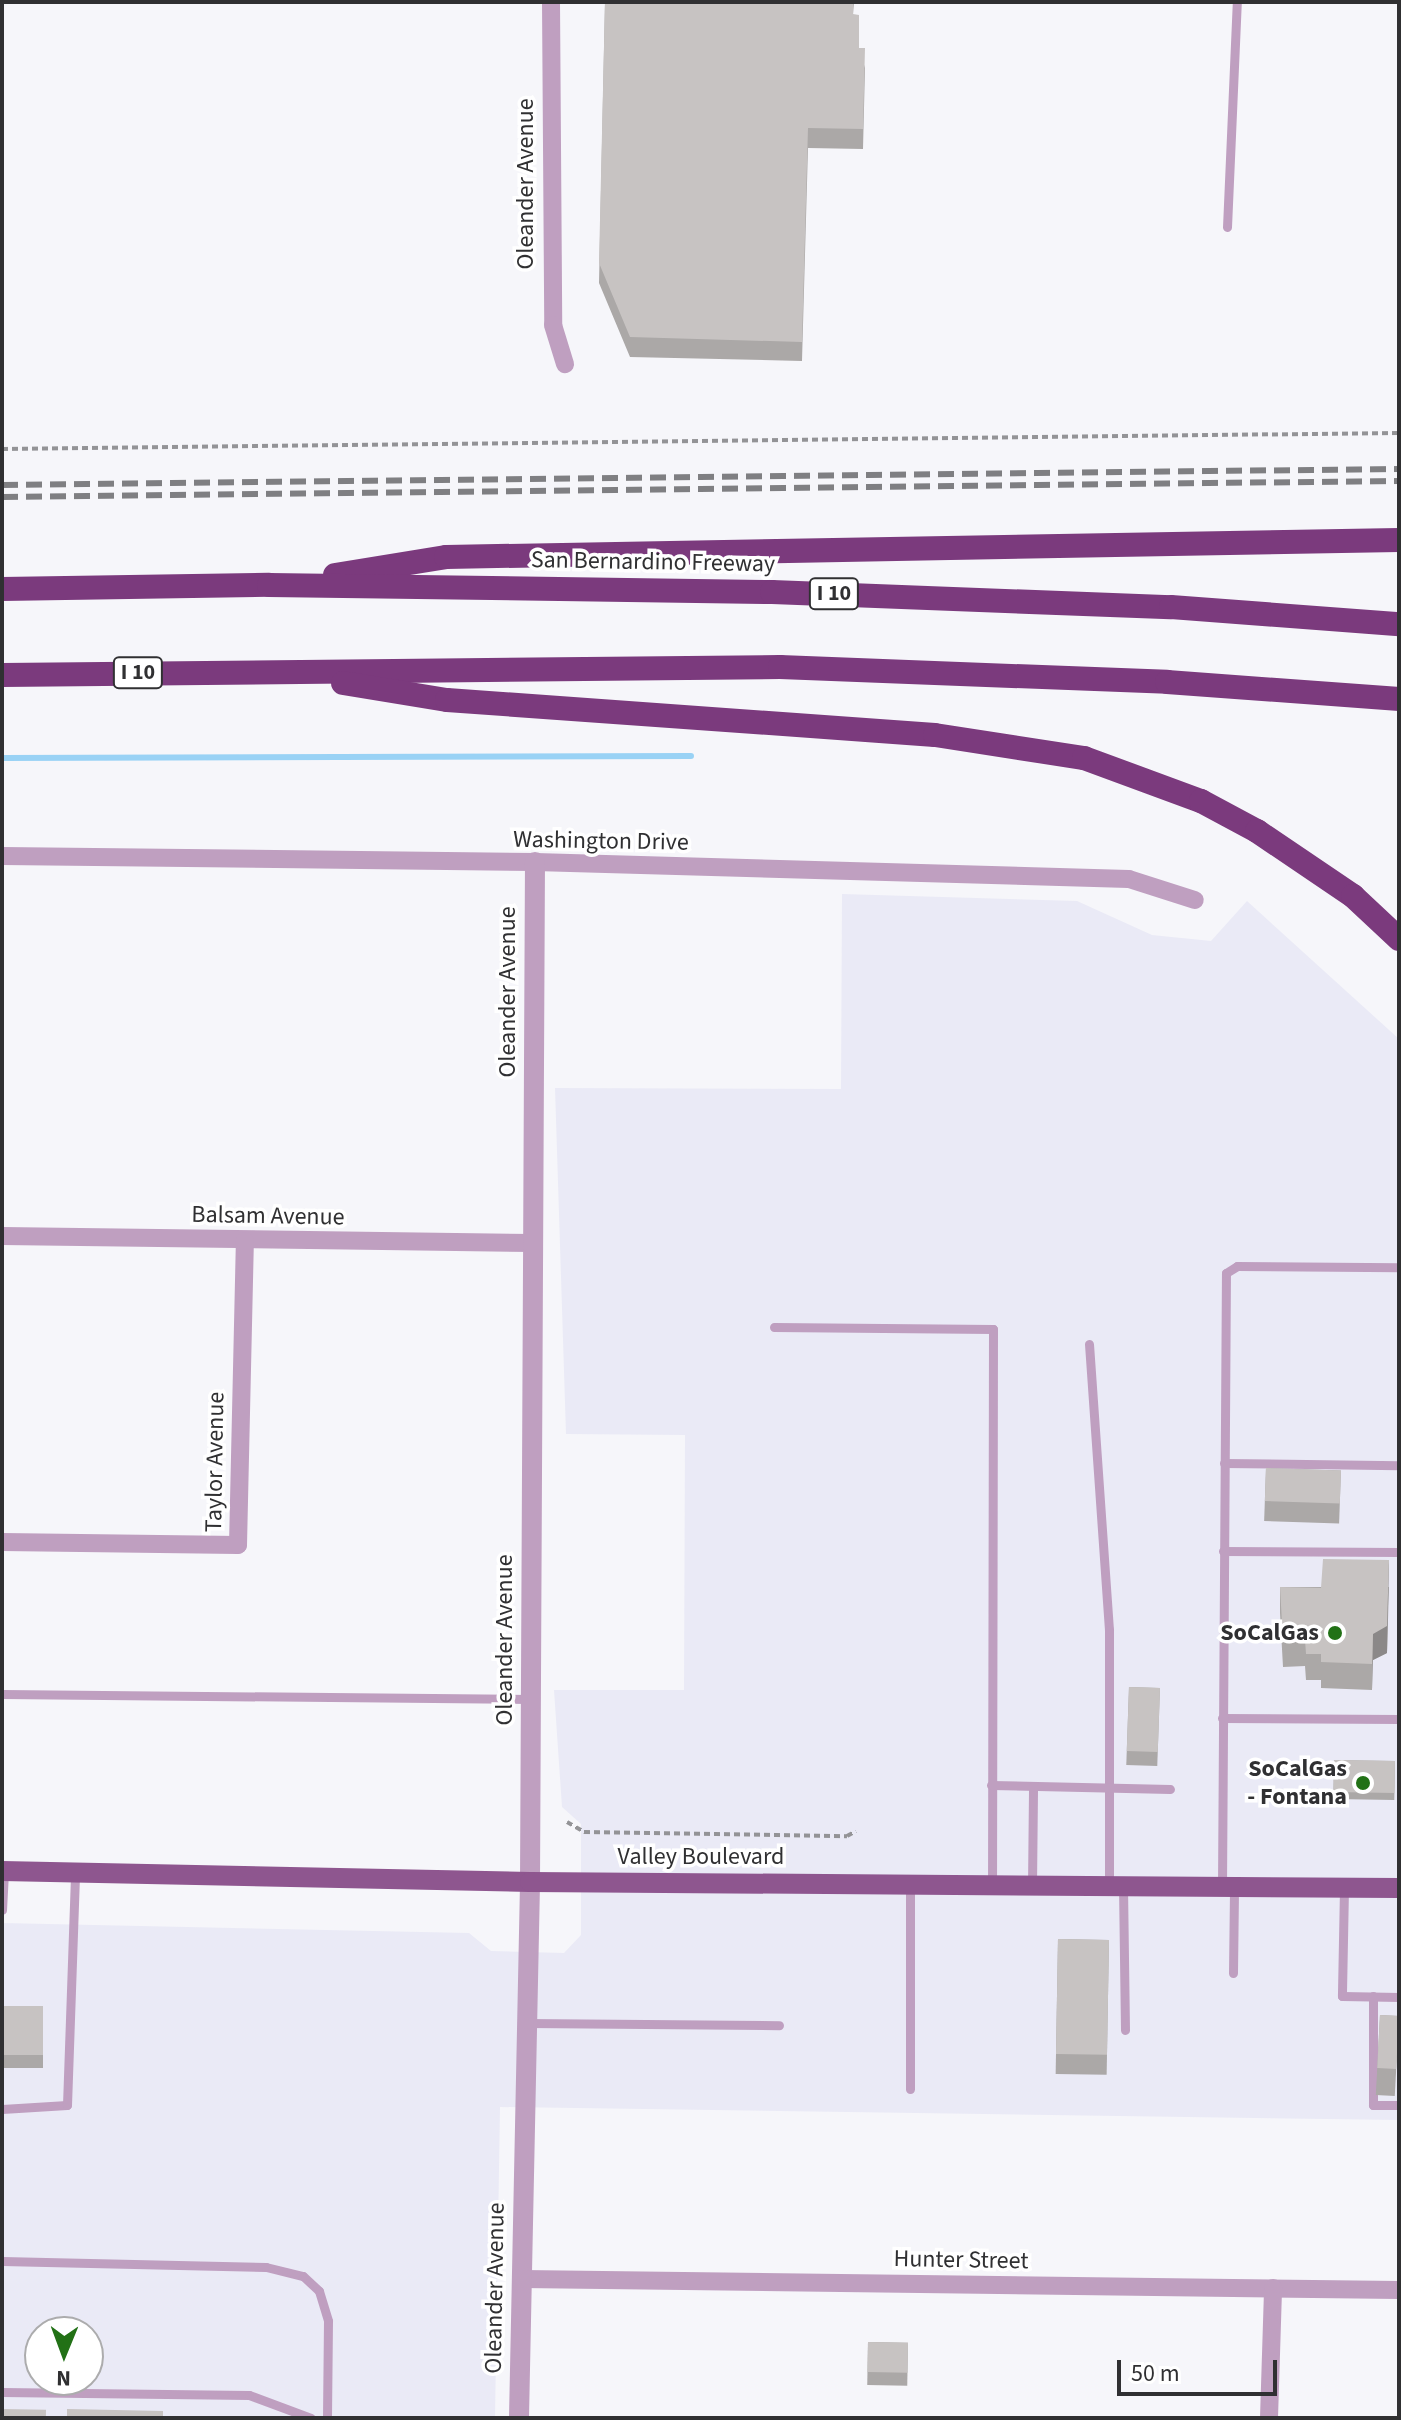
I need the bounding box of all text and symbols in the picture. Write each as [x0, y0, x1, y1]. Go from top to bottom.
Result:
street label: Oleander Avenue [512, 98, 540, 270]
street label: San Bernardino Freeway [531, 545, 775, 579]
road number: I 10 [808, 576, 860, 612]
road number: I 10 [112, 655, 164, 691]
street label: Washington Drive [513, 825, 689, 857]
street label: Oleander Avenue [494, 906, 522, 1078]
street label: Balsam Avenue [191, 1200, 345, 1232]
street label: Taylor Avenue [199, 1391, 231, 1533]
street label: Oleander Avenue [491, 1554, 519, 1726]
place label: SoCalGas [1220, 1619, 1319, 1647]
marker: SoCalGas [1326, 1624, 1344, 1642]
place label: SoCalGas - Fontana [1247, 1755, 1347, 1811]
marker: SoCalGas - Fontana [1354, 1774, 1372, 1792]
street label: Valley Boulevard [618, 1843, 784, 1871]
street label: Oleander Avenue [479, 2202, 511, 2374]
street label: Hunter Street [893, 2244, 1029, 2276]
north arrow [24, 2316, 104, 2396]
scale bar [1121, 2344, 1281, 2394]
text: 50 m [1131, 2356, 1180, 2391]
text: N [56, 2362, 71, 2394]

